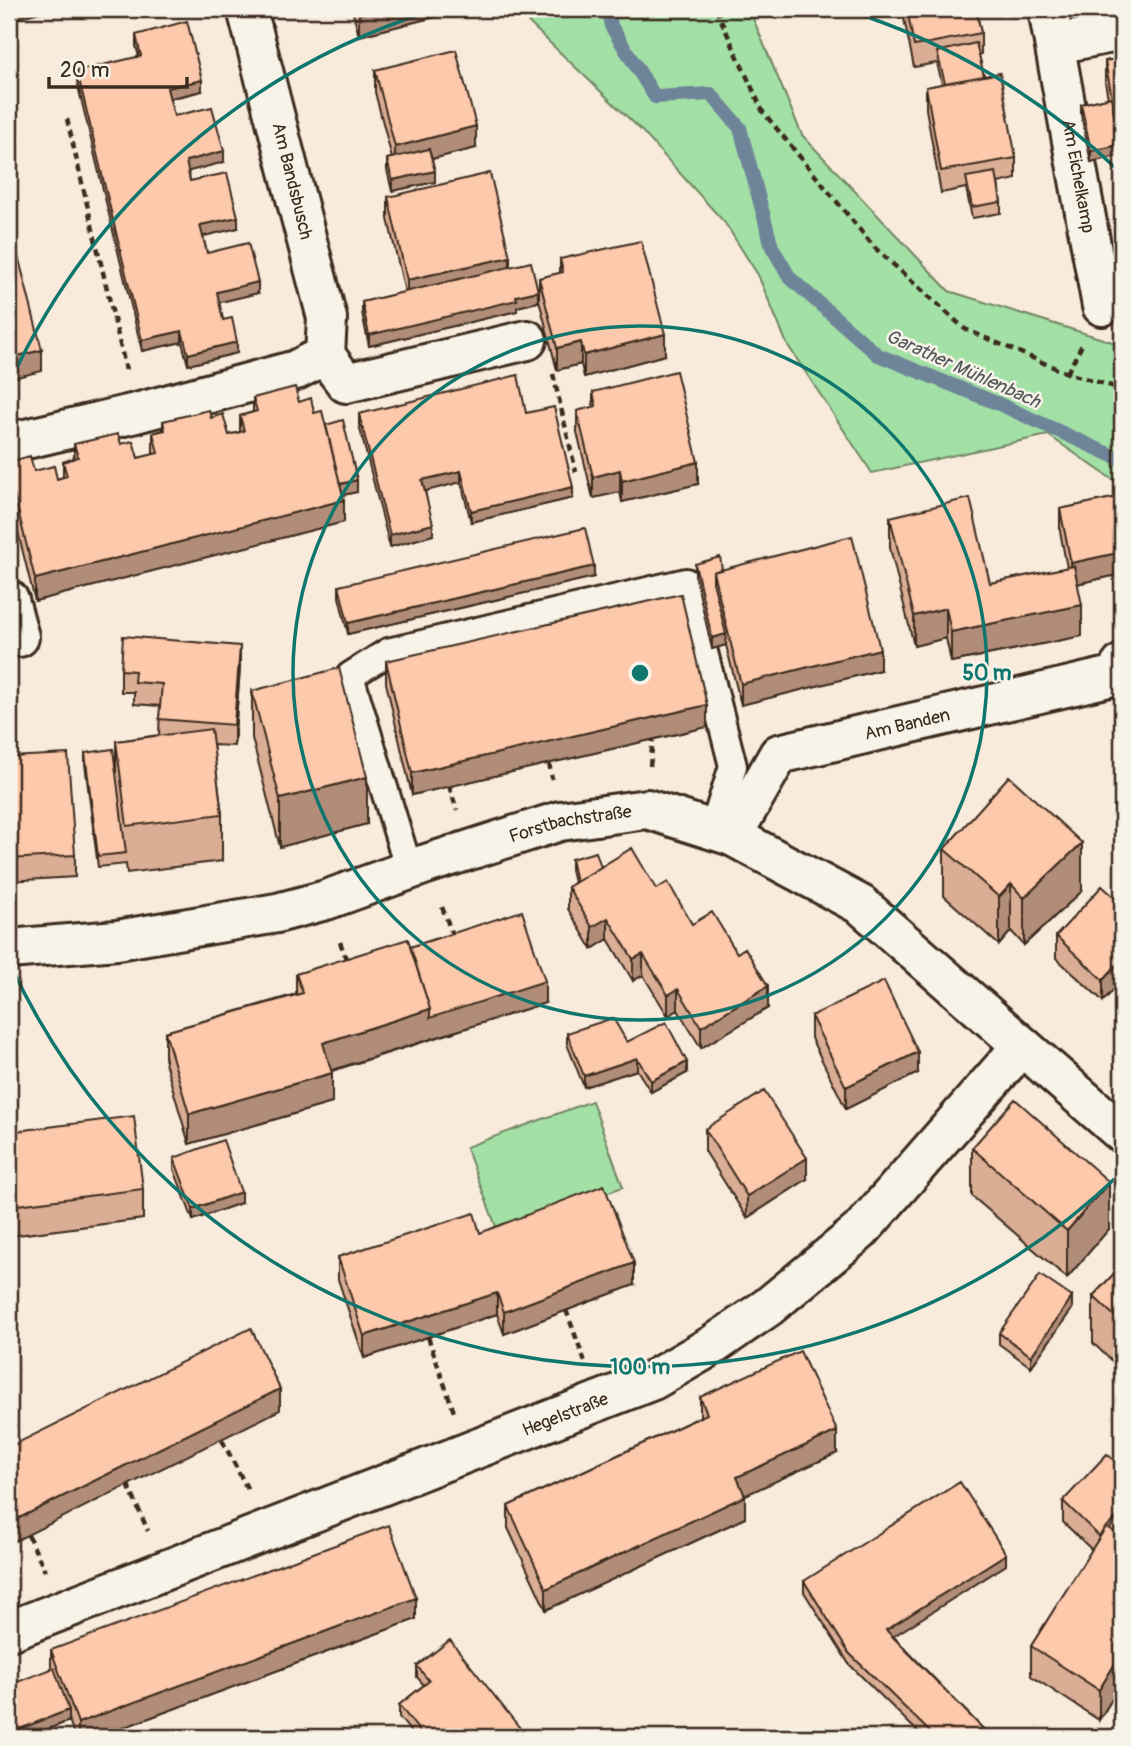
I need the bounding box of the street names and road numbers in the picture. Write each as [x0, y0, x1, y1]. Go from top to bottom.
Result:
street label: Am Eichelkamp [1057, 118, 1100, 235]
street label: Am Bandsbusch [266, 120, 318, 242]
street label: Am Banden [862, 703, 952, 745]
street label: Forstbachstraße [506, 800, 633, 848]
street label: Hegelstraße [519, 1387, 612, 1441]

